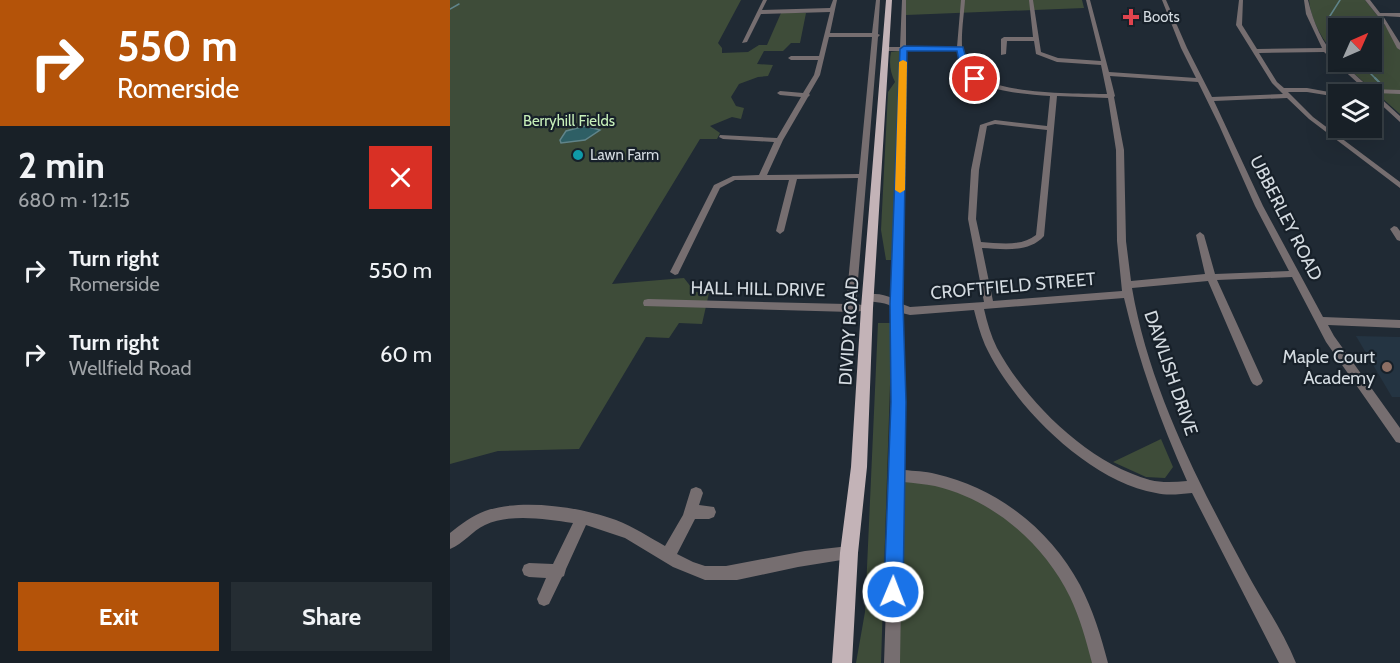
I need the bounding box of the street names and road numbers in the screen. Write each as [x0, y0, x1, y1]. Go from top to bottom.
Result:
street label: UBBERLEY ROAD [1245, 152, 1327, 284]
street label: CROFTFIELD STREET [930, 268, 1097, 304]
street label: DIVIDY ROAD [834, 276, 864, 386]
street label: HALL HILL DRIVE [690, 277, 826, 301]
street label: DAWLISH DRIVE [1139, 308, 1203, 438]

